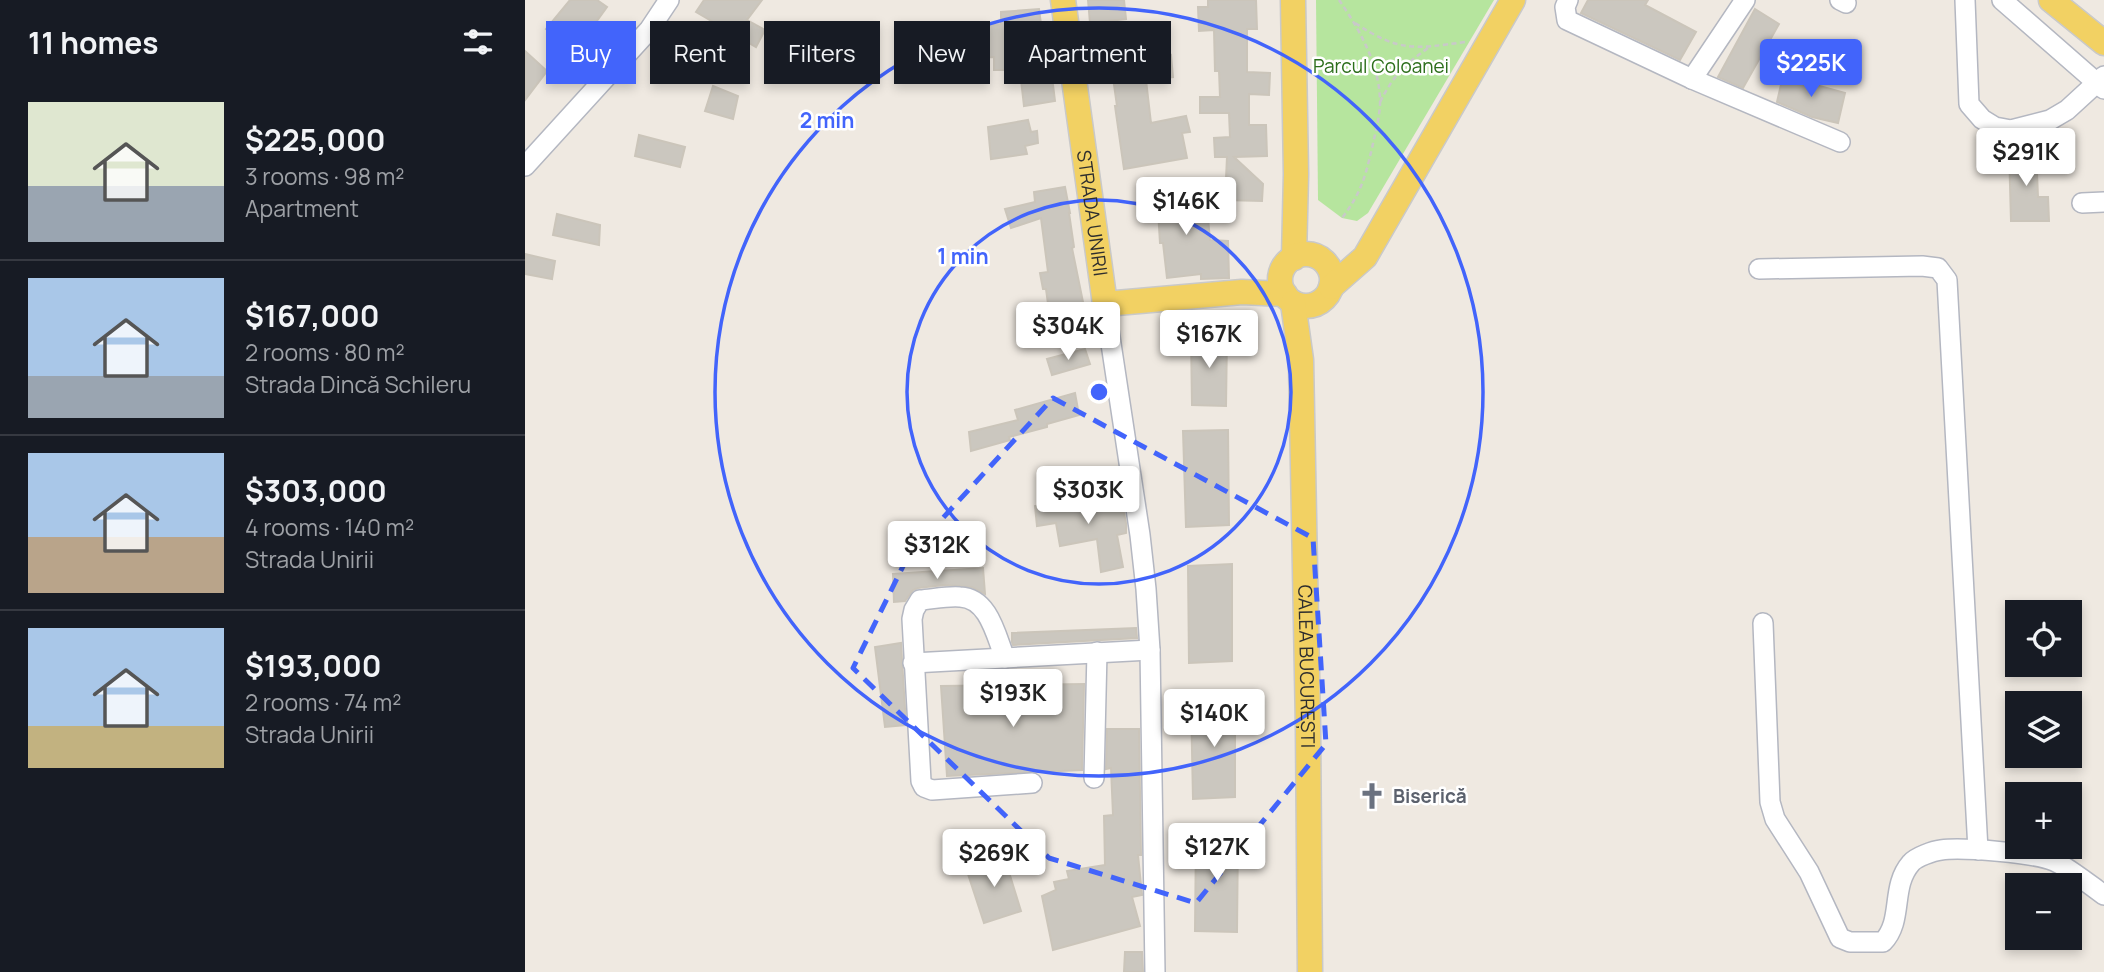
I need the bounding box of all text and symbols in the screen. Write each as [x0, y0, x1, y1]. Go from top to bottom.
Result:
chip: Buy [546, 21, 636, 84]
chip: Rent [650, 21, 750, 84]
chip: Filters [764, 21, 880, 84]
chip: New [894, 21, 990, 84]
chip: Apartment [1004, 21, 1171, 84]
text: 11 homes [28, 22, 159, 63]
icon: filters [459, 23, 497, 61]
pin: $225K [1762, 40, 1860, 99]
text: $225K [1776, 46, 1846, 78]
park label: Parcul Coloanei [1313, 53, 1449, 79]
text: 2 min [800, 106, 854, 134]
text: $225,000 [245, 119, 385, 160]
pin: $291K [1977, 128, 2075, 188]
icon: home [84, 130, 168, 214]
text: $291K [1992, 135, 2060, 167]
street label: STRADA UNIRII [1071, 148, 1114, 278]
text: 3 rooms · 98 m² [245, 160, 405, 192]
pin: $146K [1137, 177, 1235, 237]
text: $146K [1152, 184, 1220, 216]
text: Apartment [245, 192, 359, 224]
text: 1 min [937, 242, 989, 270]
text: $167,000 [245, 295, 379, 336]
pin: $304K [1019, 302, 1117, 362]
icon: home [84, 306, 168, 390]
text: $304K [1032, 309, 1104, 341]
pin: $167K [1160, 310, 1258, 370]
text: $167K [1176, 317, 1242, 349]
text: 2 rooms · 80 m² [245, 336, 405, 368]
text: Strada Dincă Schileru [245, 368, 471, 400]
centre of rings [1087, 380, 1111, 404]
pin: $303K [1039, 466, 1137, 526]
text: $303,000 [245, 470, 387, 511]
text: $303K [1052, 473, 1124, 505]
icon: home [84, 481, 168, 565]
text: 4 rooms · 140 m² [245, 511, 414, 543]
pin: $312K [888, 522, 986, 581]
text: $312K [904, 528, 970, 560]
text: Strada Unirii [245, 543, 374, 575]
street label: CALEA BUCUREȘTI [1292, 584, 1321, 748]
map controls [2005, 600, 2082, 950]
button: locate [2005, 600, 2082, 677]
text: $193,000 [245, 645, 381, 686]
icon: home [84, 656, 168, 740]
pin: $193K [964, 670, 1062, 729]
text: $193K [979, 676, 1047, 708]
text: 2 rooms · 74 m² [245, 686, 401, 718]
pin: $140K [1165, 690, 1263, 749]
button: layers [2005, 691, 2082, 768]
text: $140K [1180, 696, 1248, 728]
text: Strada Unirii [245, 718, 374, 750]
church icon: Biserică [1357, 781, 1387, 811]
button: + [2005, 782, 2082, 859]
place label: Biserică [1393, 783, 1467, 809]
pin: $127K [1168, 824, 1266, 883]
pin: $269K [945, 830, 1043, 889]
text: $127K [1184, 830, 1250, 862]
text: $269K [958, 836, 1030, 868]
button: − [2005, 873, 2082, 950]

